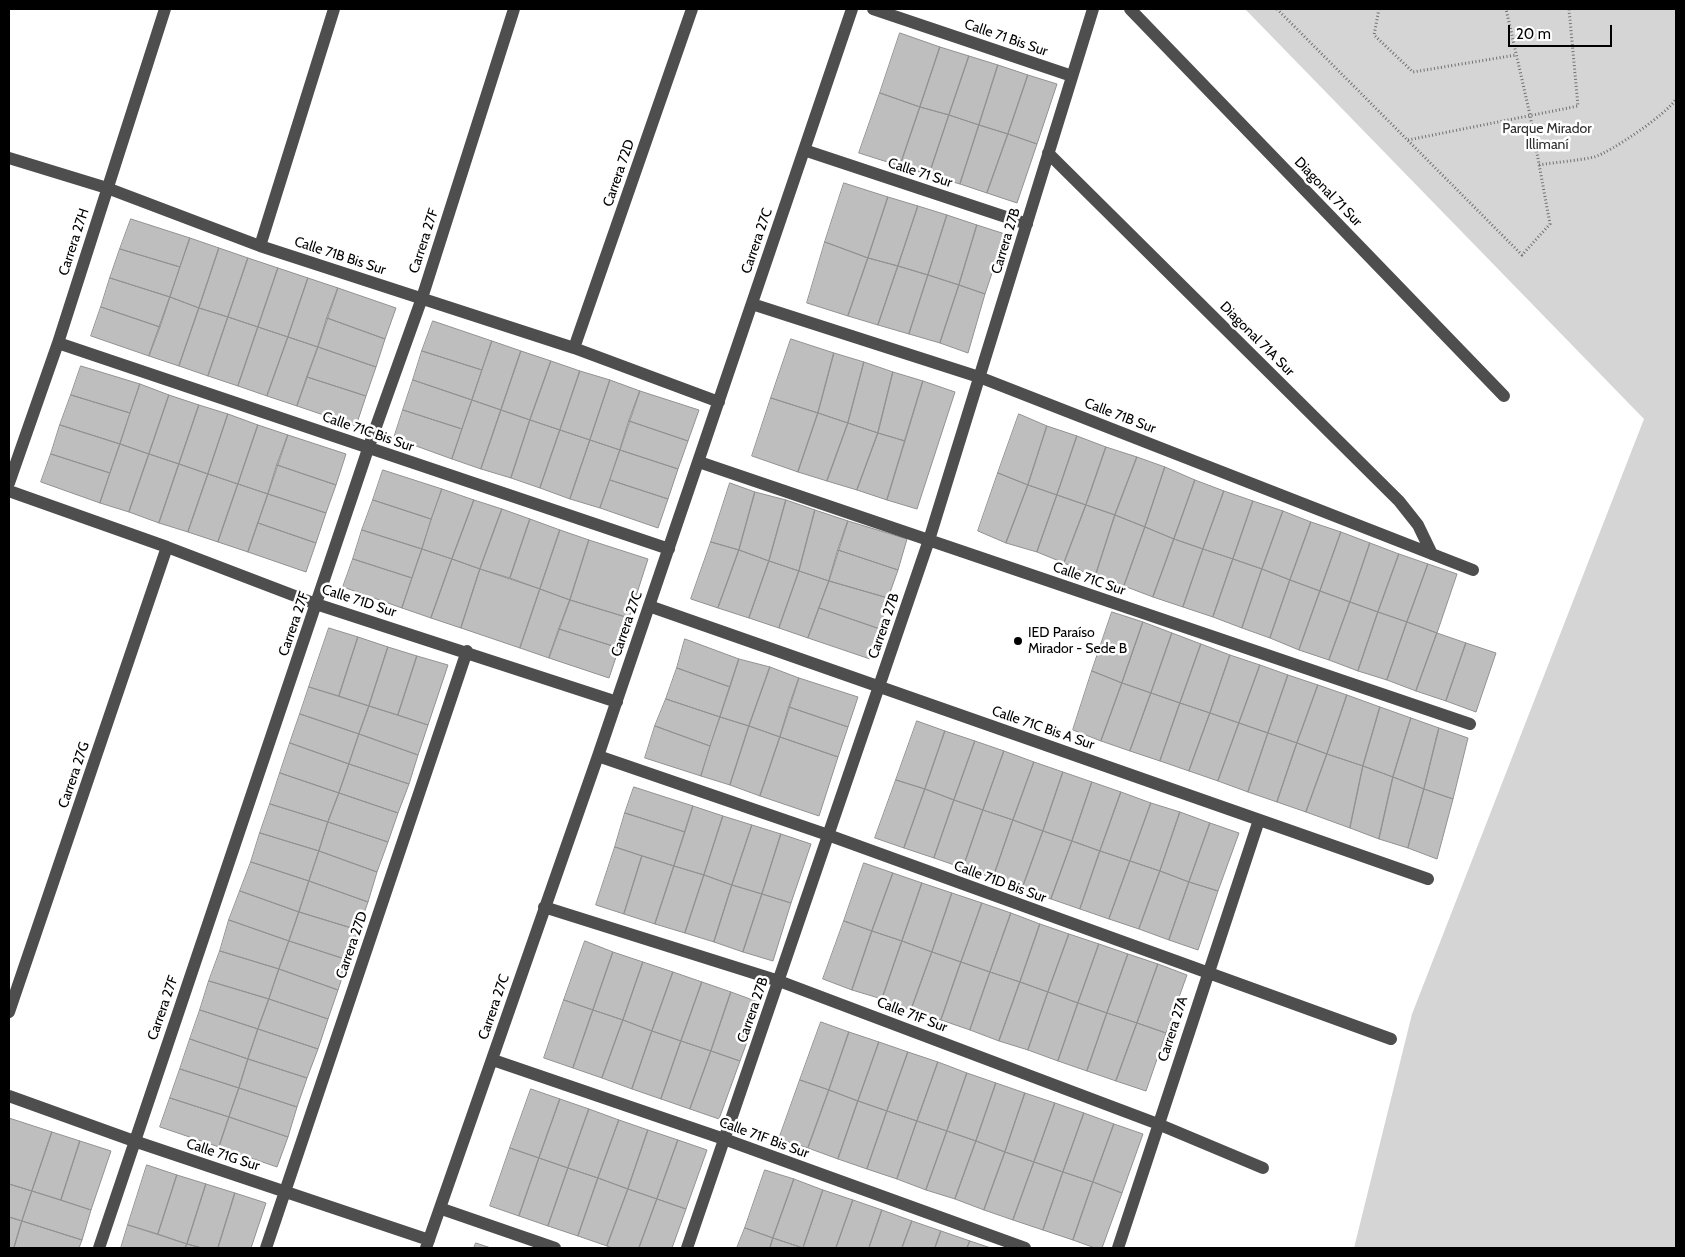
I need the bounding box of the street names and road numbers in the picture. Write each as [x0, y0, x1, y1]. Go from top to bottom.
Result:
street label: Calle 71 Bis Sur [962, 16, 1050, 60]
street label: Carrera 72D [600, 137, 638, 209]
street label: Diagonal 71 Sur [1291, 154, 1365, 230]
street label: Calle 71 Sur [886, 155, 954, 191]
street label: Carrera 27H [55, 206, 93, 278]
street label: Carrera 27C [738, 206, 776, 276]
street label: Carrera 27B [988, 206, 1024, 276]
street label: Carrera 27F [406, 207, 442, 275]
street label: Calle 71B Bis Sur [292, 233, 388, 279]
street label: Diagonal 71A Sur [1216, 298, 1298, 380]
street label: Calle 71B Sur [1082, 395, 1158, 437]
street label: Calle 71C Bis Sur [320, 408, 416, 456]
street label: Calle 71C Sur [1051, 559, 1127, 599]
street label: Calle 71D Sur [320, 581, 398, 621]
street label: Carrera 27C [608, 589, 646, 659]
street label: Carrera 27F [275, 590, 313, 658]
street label: Carrera 27B [865, 591, 903, 661]
street label: Calle 71C Bis A Sur [989, 703, 1097, 753]
street label: Carrera 27G [55, 740, 93, 810]
street label: Calle 71D Bis Sur [951, 857, 1049, 907]
street label: Carrera 27D [333, 909, 371, 981]
street label: Carrera 27C [475, 972, 513, 1042]
street label: Carrera 27F [144, 974, 182, 1042]
street label: Carrera 27B [734, 975, 772, 1045]
street label: Calle 71F Sur [874, 994, 950, 1036]
street label: Carrera 27A [1155, 994, 1191, 1064]
street label: Calle 71F Bis Sur [717, 1114, 811, 1162]
street label: Calle 71G Sur [184, 1135, 262, 1175]

